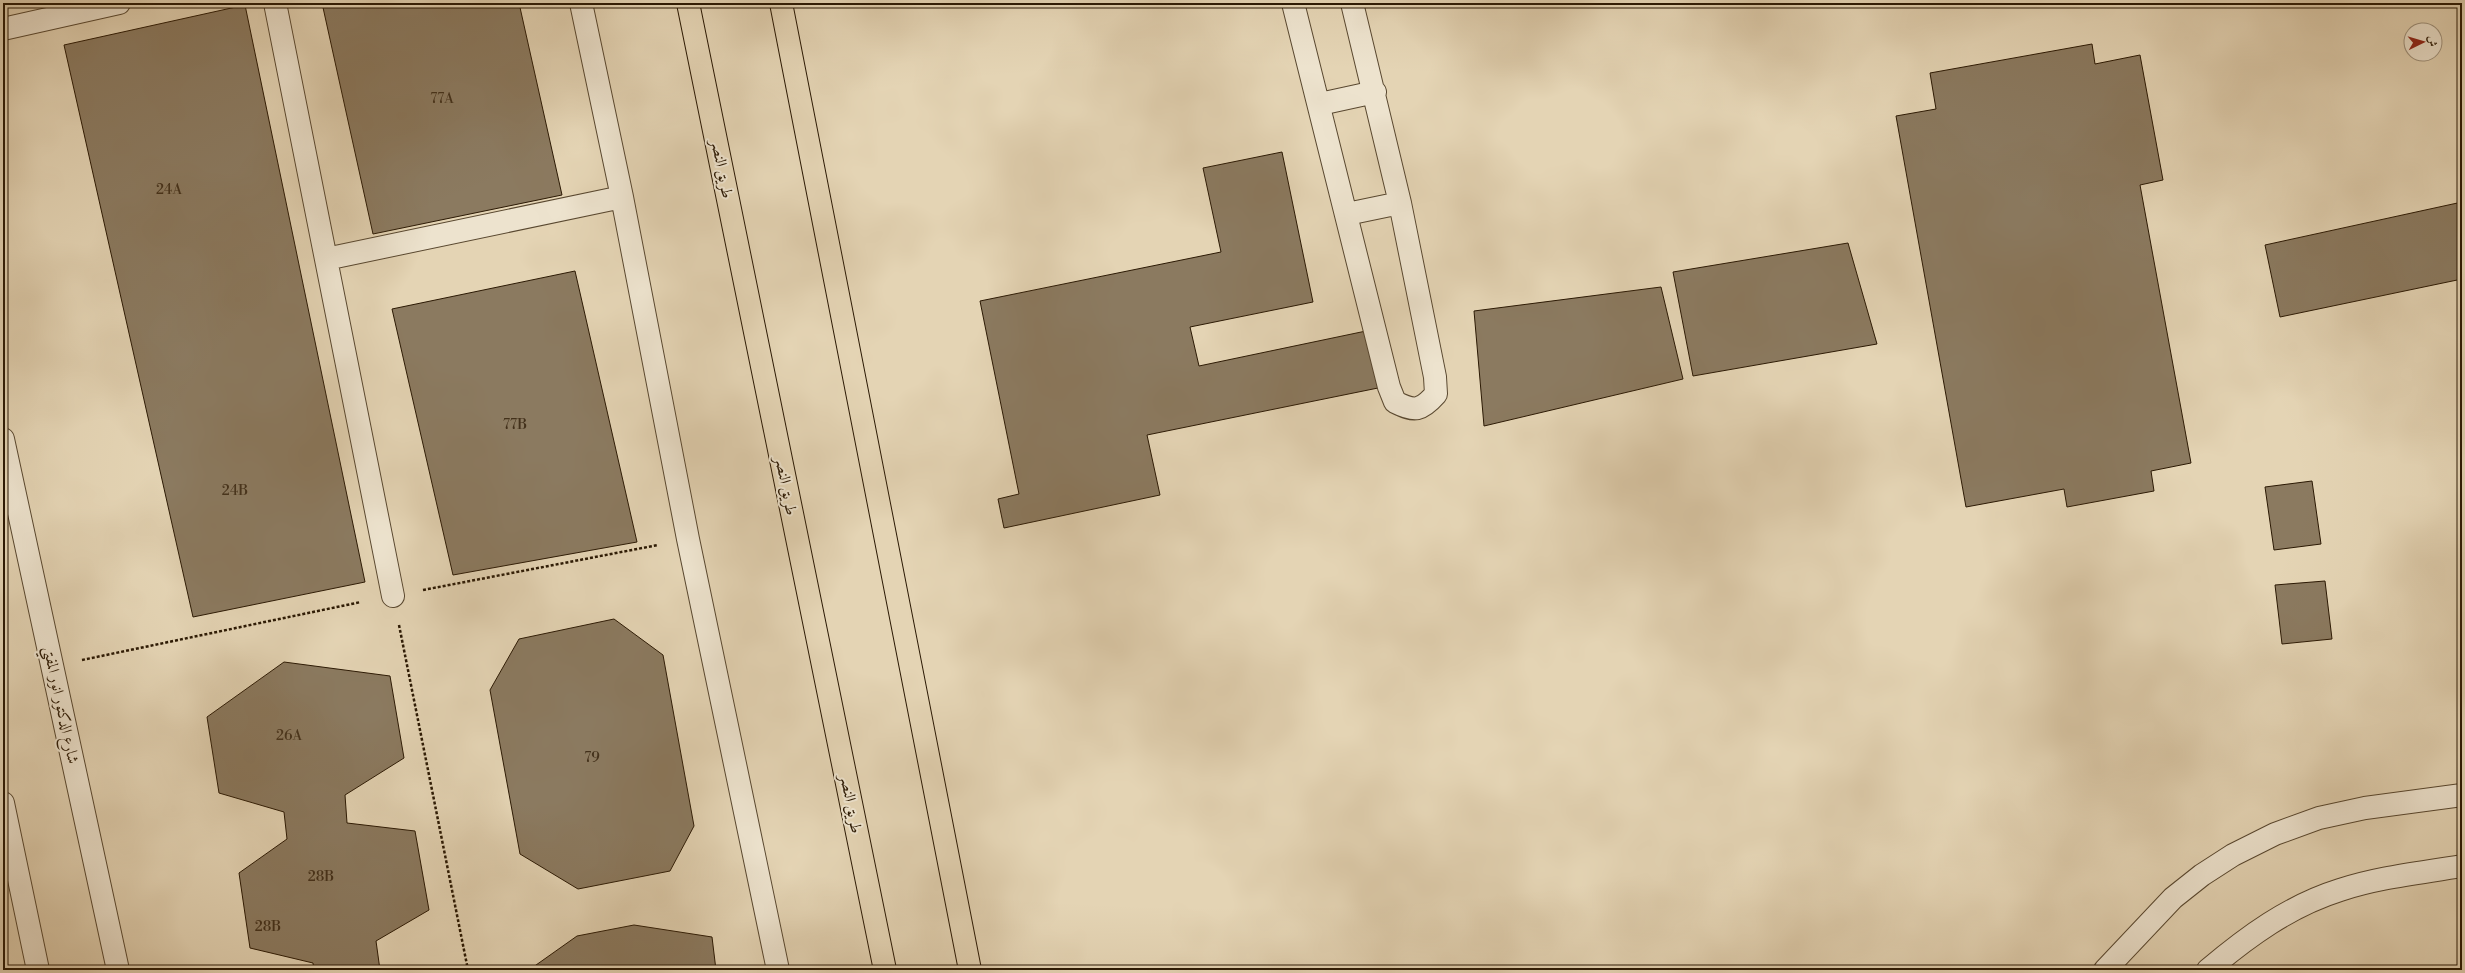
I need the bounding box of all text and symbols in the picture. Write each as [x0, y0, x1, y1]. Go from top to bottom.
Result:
north arrow [2403, 22, 2443, 62]
text: ش [2425, 35, 2439, 47]
house number: 77A [430, 90, 454, 108]
street label: طريق النصر [706, 136, 738, 200]
house number: 24A [156, 181, 182, 199]
house number: 77B [503, 416, 527, 434]
street label: طريق النصر [770, 453, 802, 517]
house number: 24B [222, 482, 248, 500]
street label: شارع الدكتور انور المفتي [34, 644, 83, 767]
house number: 26A [276, 727, 302, 745]
house number: 79 [584, 749, 600, 767]
street label: طريق النصر [835, 771, 867, 835]
house number: 28B [308, 868, 334, 886]
house number: 28B [255, 918, 281, 936]

